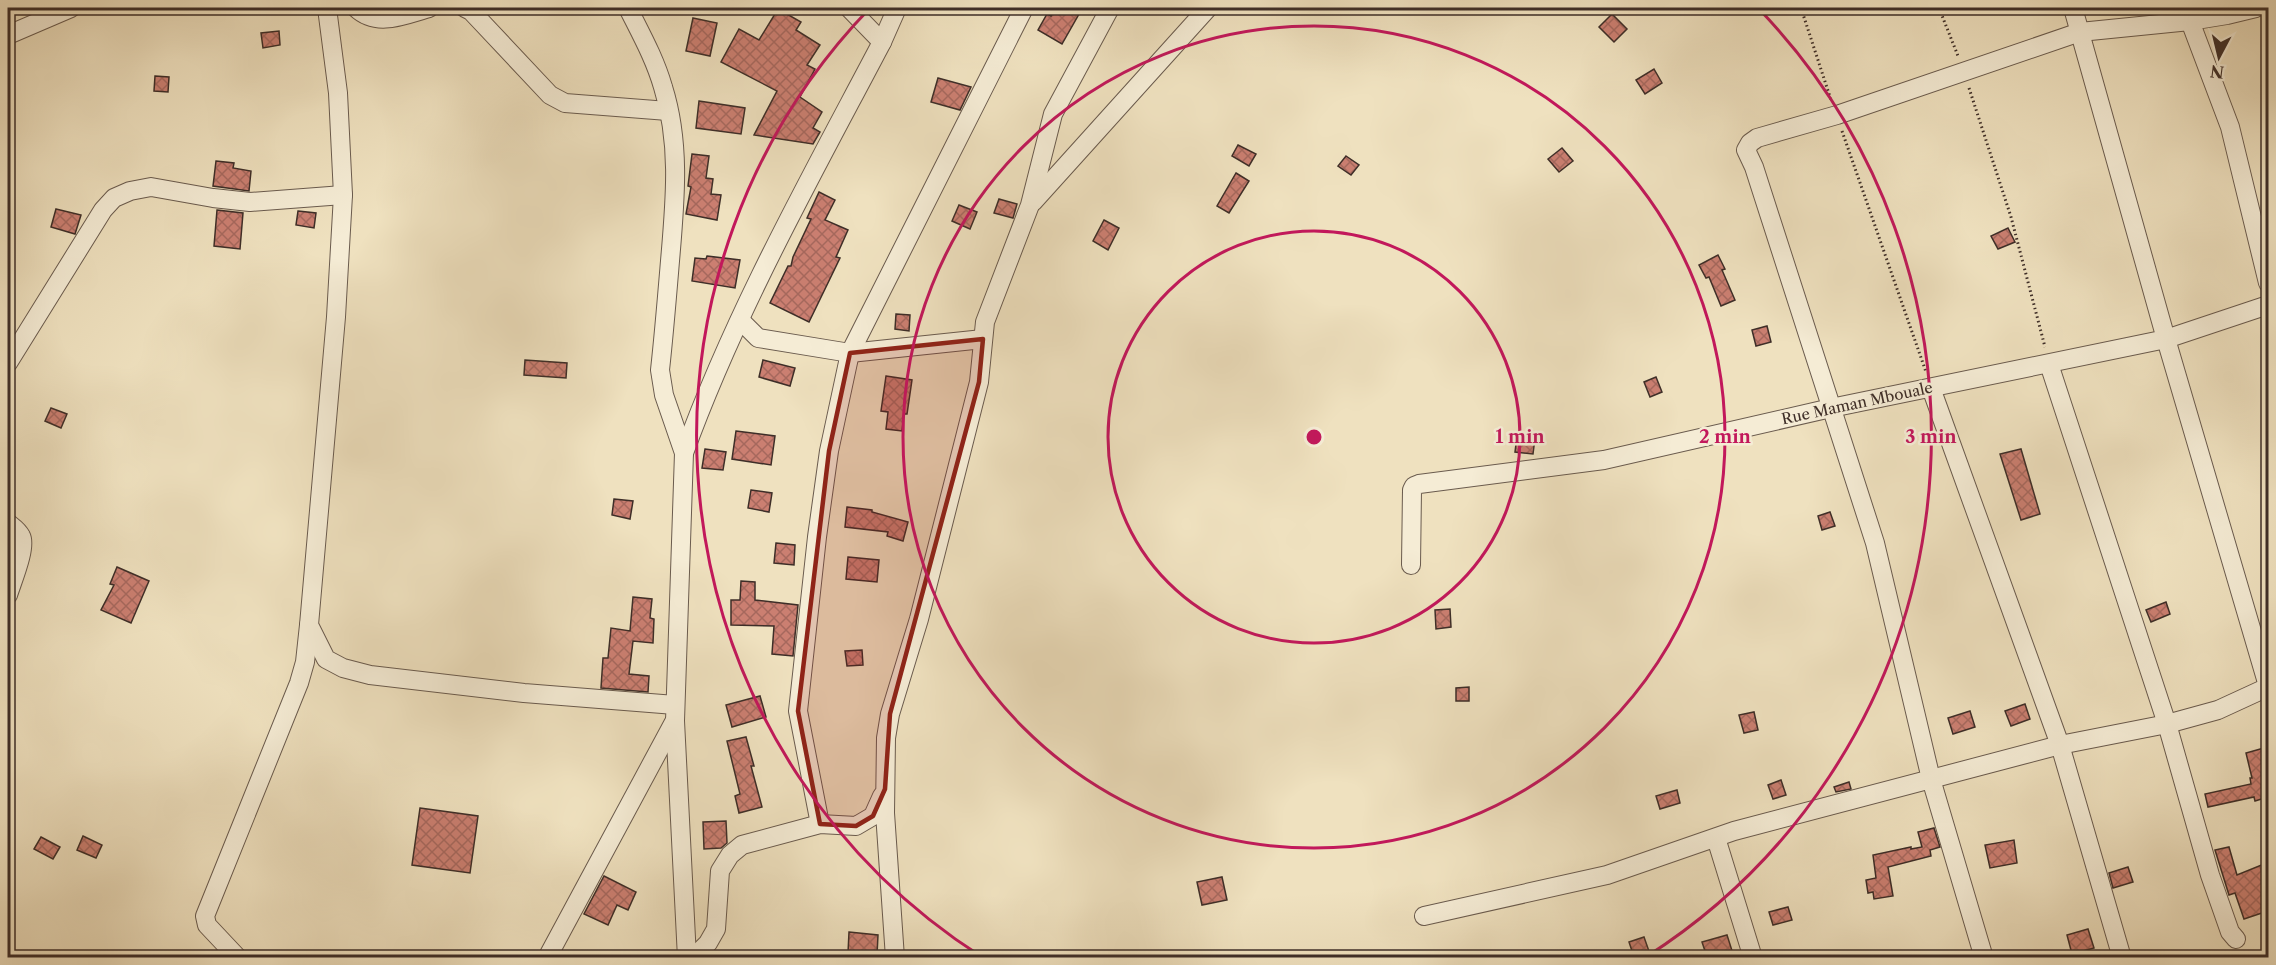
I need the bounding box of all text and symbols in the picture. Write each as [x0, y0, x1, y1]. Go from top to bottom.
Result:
north arrow [2189, 27, 2249, 87]
text: N [2209, 61, 2225, 83]
street label: Rue Maman Mbouale [1780, 378, 1934, 428]
text: 1 min [1495, 426, 1545, 448]
text: 2 min [1699, 426, 1752, 448]
text: 3 min [1905, 426, 1957, 448]
centre of rings [1304, 427, 1324, 447]

